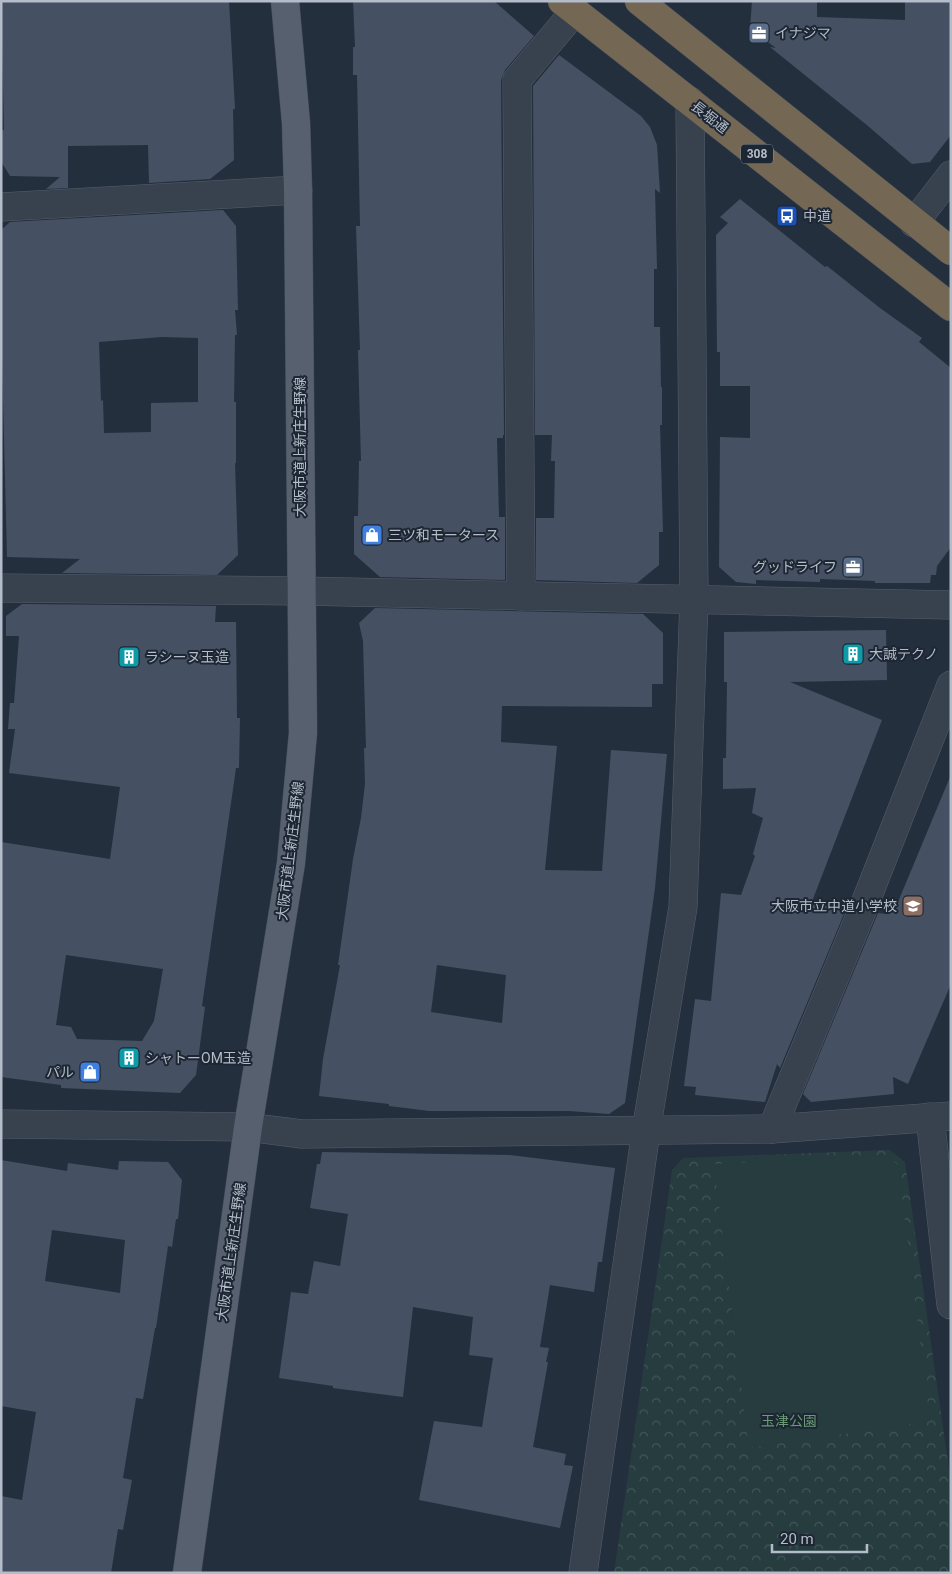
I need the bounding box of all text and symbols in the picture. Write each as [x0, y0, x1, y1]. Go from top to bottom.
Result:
office icon: イナジマ [747, 21, 771, 45]
place label: イナジマ [775, 25, 831, 41]
street label: 長堀通 [689, 98, 731, 136]
road number: 308 [741, 144, 773, 164]
bus stop icon: 中道 [775, 204, 799, 228]
place label: 中道 [803, 208, 831, 224]
street label: 大阪市道上新庄生野線 [292, 377, 308, 517]
shop icon: 三ツ和モータース [360, 523, 384, 547]
place label: 三ツ和モータース [388, 527, 499, 543]
office icon: グッドライフ [841, 555, 865, 579]
place label: グッドライフ [753, 559, 837, 575]
building icon: 大誠テクノ [841, 642, 865, 666]
building icon: ラシーヌ玉造 [117, 645, 141, 669]
place label: 大誠テクノ [869, 646, 938, 662]
place label: ラシーヌ玉造 [145, 649, 229, 665]
street label: 大阪市道上新庄生野線 [274, 781, 306, 921]
school or university icon: 大阪市立中道小学校 [901, 894, 925, 918]
place label: 大阪市立中道小学校 [771, 898, 897, 914]
building icon: シャトーOM玉造 [117, 1046, 141, 1070]
place label: シャトーOM玉造 [145, 1050, 251, 1066]
shop icon: パル [78, 1060, 102, 1084]
place label: パル [46, 1064, 74, 1080]
street label: 大阪市道上新庄生野線 [213, 1182, 249, 1322]
park label: 玉津公園 [761, 1413, 817, 1429]
scale bar [772, 1522, 867, 1554]
text: 20 m [780, 1530, 814, 1548]

